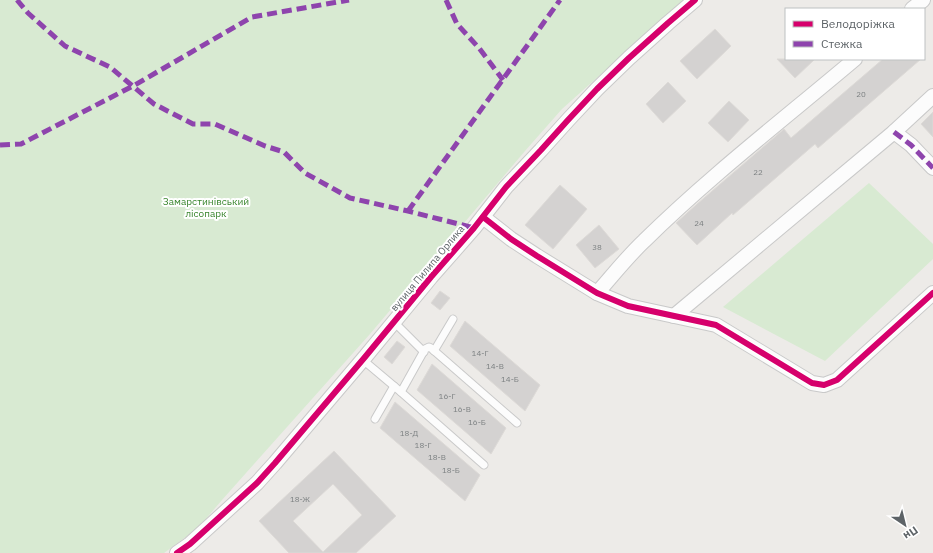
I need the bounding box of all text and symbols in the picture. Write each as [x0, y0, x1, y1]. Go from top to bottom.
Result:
legend [785, 8, 925, 60]
text: Велодоріжка [821, 16, 895, 31]
text: Стежка [821, 36, 863, 51]
house number: 20 [856, 89, 866, 99]
house number: 22 [753, 167, 763, 177]
park label: Замарстинівський лісопарк [163, 195, 249, 220]
house number: 24 [694, 218, 704, 228]
street label: вулиця Пилипа Орлика [388, 222, 468, 314]
house number: 38 [592, 242, 602, 252]
house number: 14-Г [472, 348, 488, 358]
house number: 14-В [486, 361, 504, 371]
house number: 14-Б [501, 374, 519, 384]
house number: 16-Г [439, 391, 455, 401]
house number: 16-В [453, 404, 471, 414]
house number: 16-Б [468, 417, 486, 427]
house number: 18-Д [400, 428, 418, 438]
house number: 18-Г [415, 440, 431, 450]
house number: 18-В [428, 452, 446, 462]
house number: 18-Б [442, 465, 460, 475]
house number: 18-Ж [290, 494, 310, 504]
north arrow [885, 505, 925, 545]
text: Пн [901, 523, 921, 543]

